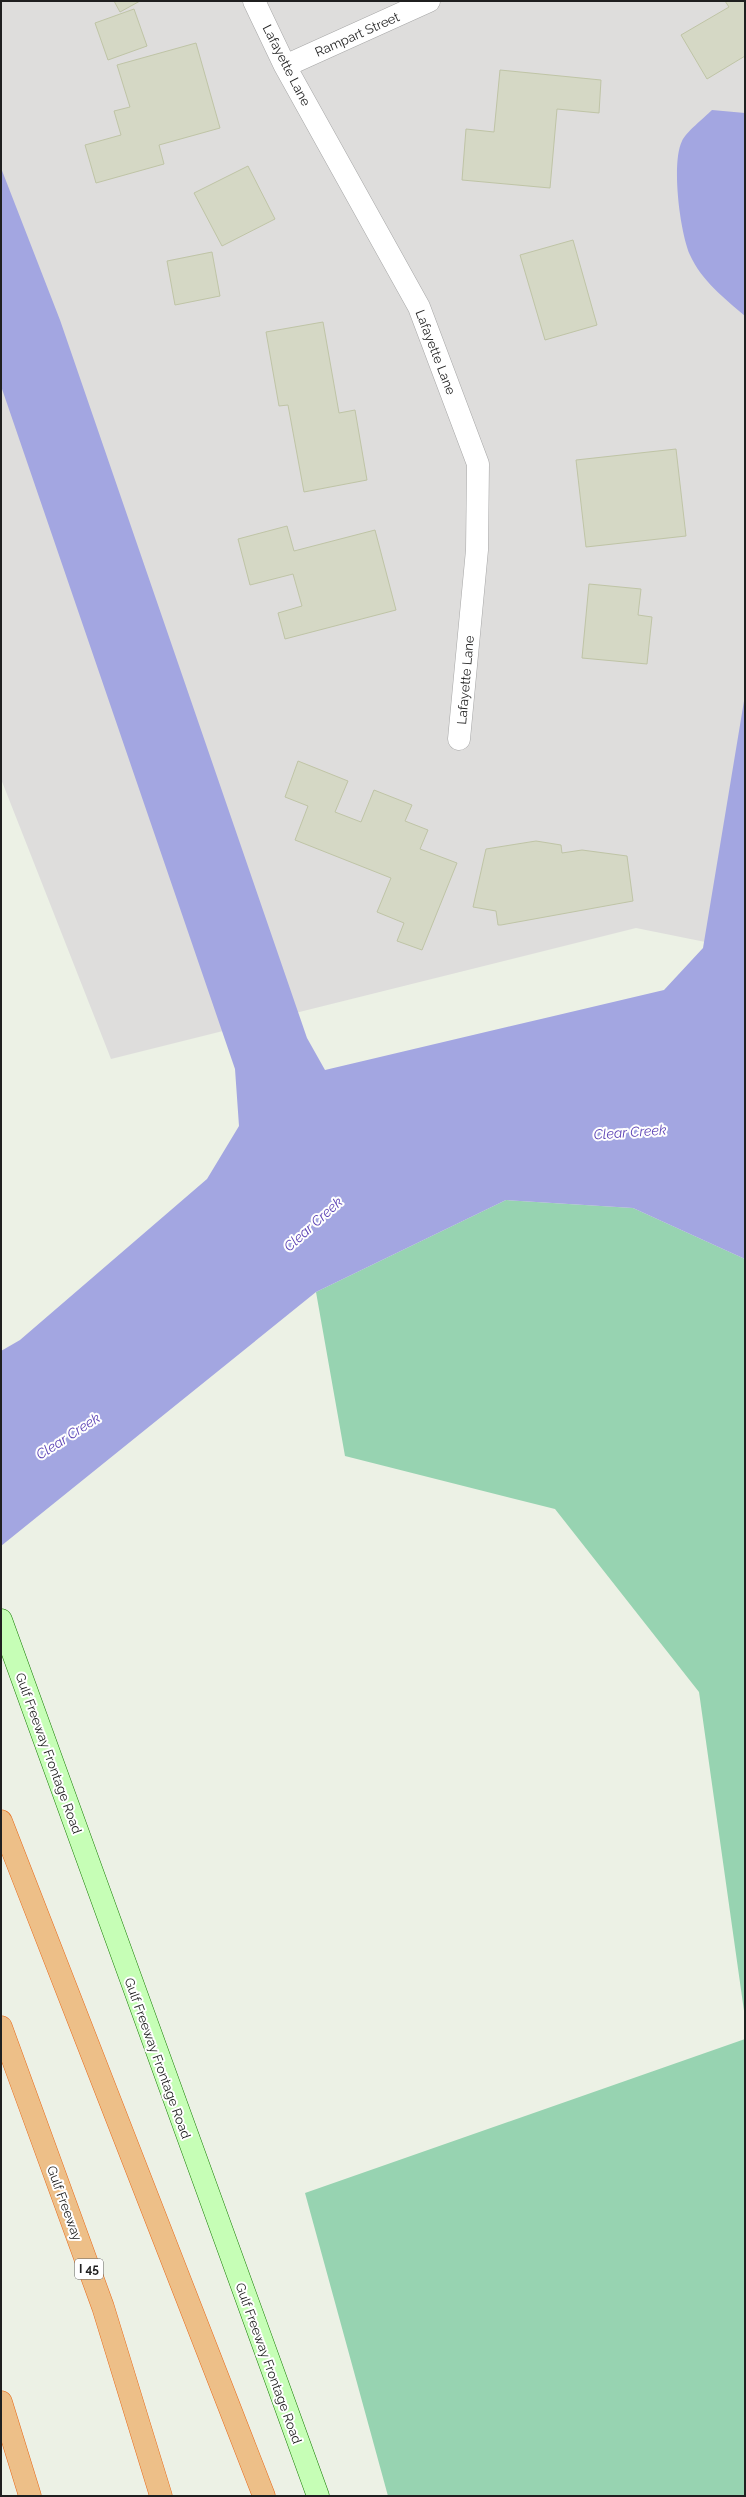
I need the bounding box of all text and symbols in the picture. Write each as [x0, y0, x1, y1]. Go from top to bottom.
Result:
street label: Rampart Street [313, 9, 402, 60]
street label: Lafayette Lane [260, 22, 314, 109]
street label: Lafayette Lane [412, 308, 459, 397]
street label: Lafayette Lane [454, 634, 477, 725]
water label: Clear Creek [593, 1121, 667, 1143]
water label: Clear Creek [281, 1193, 346, 1254]
water label: Clear Creek [33, 1409, 103, 1463]
street label: Gulf Freeway Frontage Road [12, 1671, 85, 1836]
street label: Gulf Freeway Frontage Road [121, 1976, 194, 2141]
street label: Gulf Freeway [44, 2164, 85, 2243]
road number: I 45 [75, 2259, 103, 2279]
street label: Gulf Freeway Frontage Road [232, 2281, 305, 2446]

